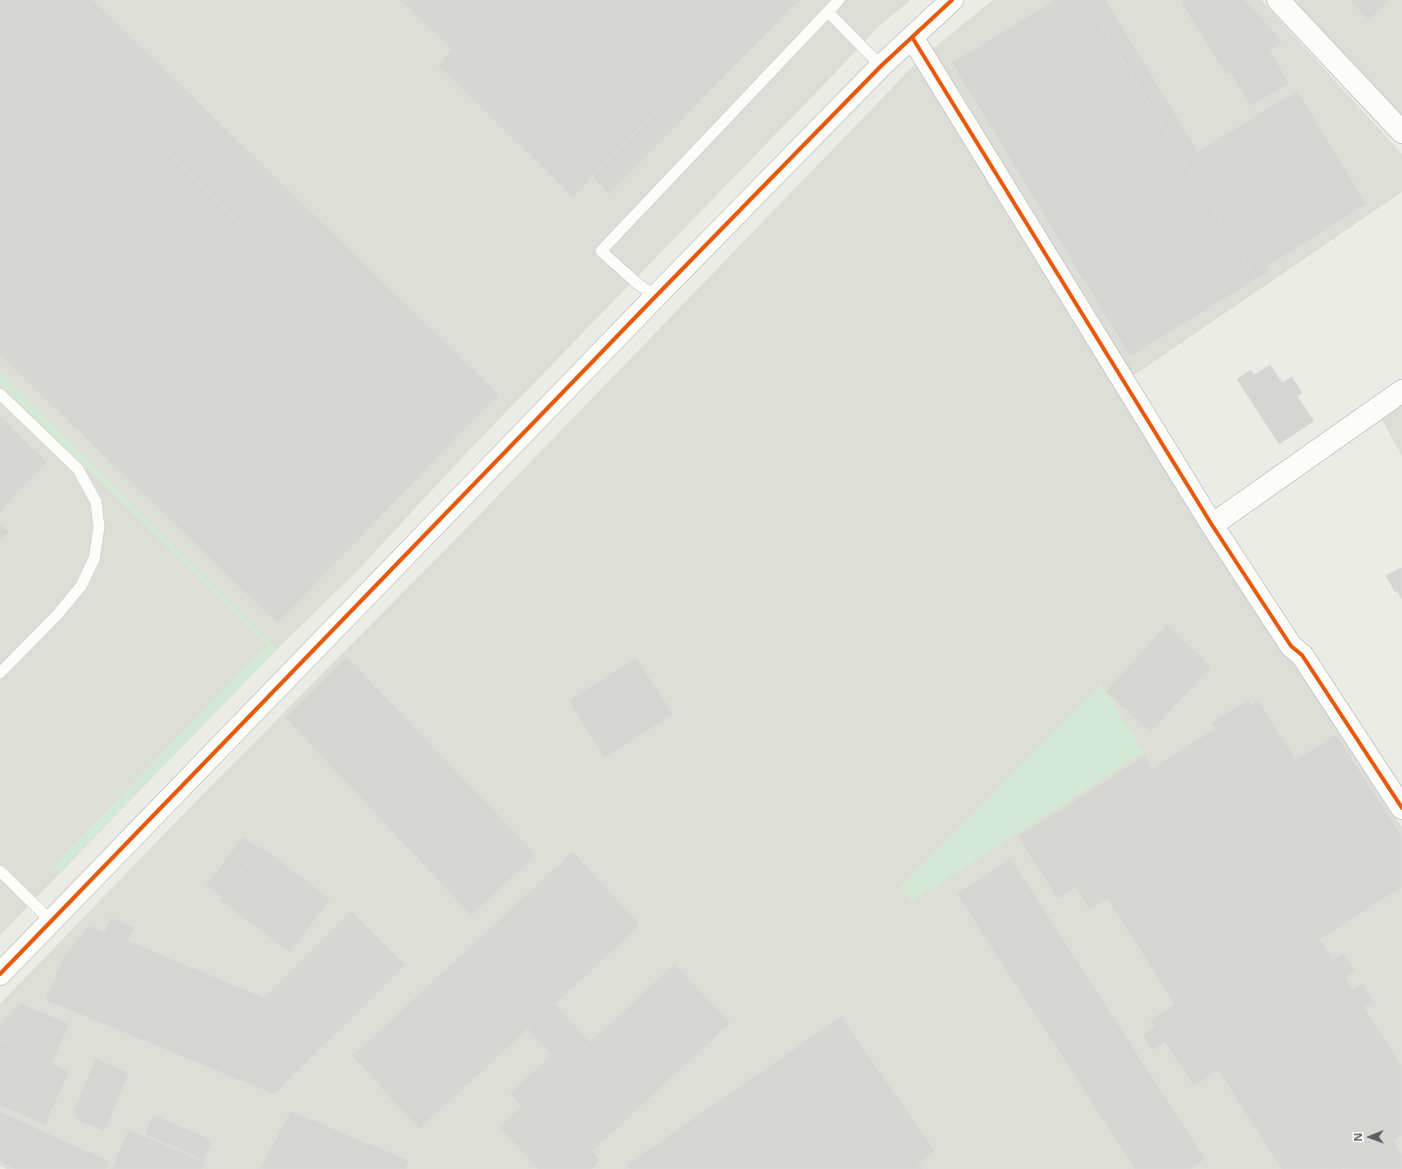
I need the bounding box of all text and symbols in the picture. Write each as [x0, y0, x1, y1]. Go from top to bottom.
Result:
north arrow [1350, 1117, 1390, 1157]
text: N [1350, 1133, 1365, 1142]

